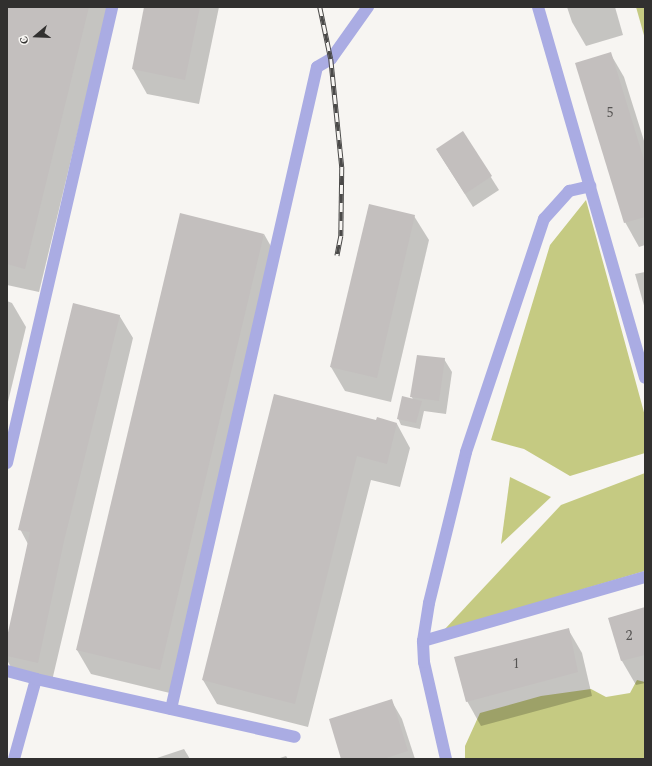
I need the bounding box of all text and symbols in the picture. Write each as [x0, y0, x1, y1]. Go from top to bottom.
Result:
north arrow [16, 16, 56, 56]
text: С [15, 34, 33, 47]
house number: 5 [607, 105, 613, 121]
house number: 2 [626, 628, 632, 644]
house number: 1 [513, 656, 519, 672]

